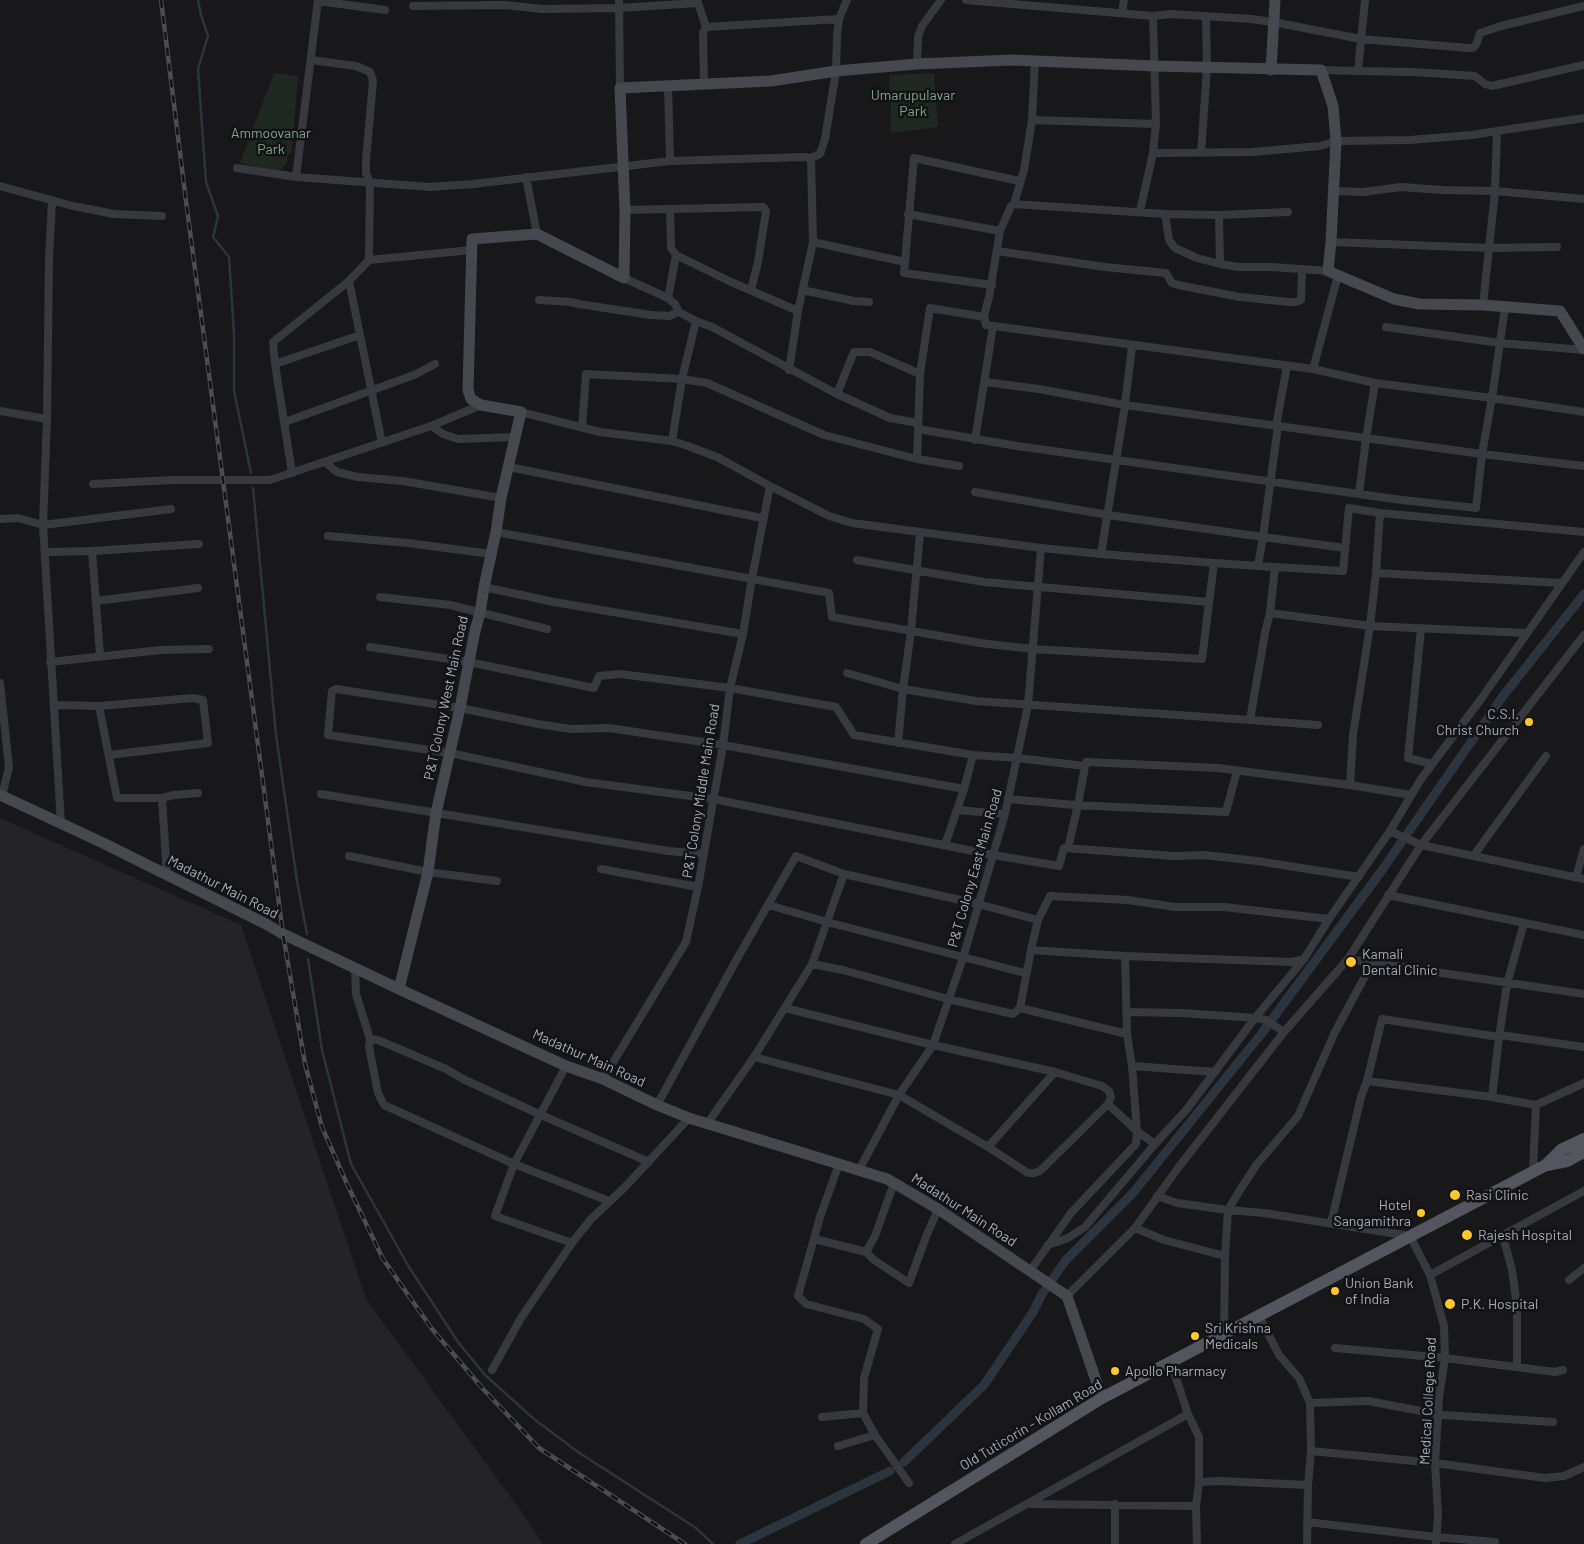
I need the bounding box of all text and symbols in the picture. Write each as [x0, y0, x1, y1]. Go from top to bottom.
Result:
park label: Umarupulavar Park [871, 87, 955, 120]
park label: Ammoovanar Park [231, 125, 311, 158]
street label: P&T Colony West Main Road [420, 614, 472, 782]
street label: P&T Colony Middle Main Road [679, 703, 723, 879]
place label: C.S.I. Christ Church [1436, 706, 1519, 739]
marker: C.S.I. Christ Church [1523, 716, 1535, 728]
street label: P&T Colony East Main Road [944, 787, 1006, 949]
street label: Madathur Main Road [165, 852, 281, 922]
place label: Kamali Dental Clinic [1362, 946, 1438, 979]
marker: Kamali Dental Clinic [1344, 955, 1358, 969]
street label: Madathur Main Road [530, 1026, 648, 1090]
street label: Madathur Main Road [908, 1170, 1020, 1250]
place label: Rasi Clinic [1466, 1187, 1529, 1203]
marker: Rasi Clinic [1448, 1188, 1462, 1202]
place label: Hotel Sangamithra [1333, 1197, 1411, 1230]
marker: Hotel Sangamithra [1415, 1207, 1427, 1219]
place label: Rajesh Hospital [1478, 1227, 1572, 1243]
marker: Rajesh Hospital [1460, 1228, 1474, 1242]
place label: Union Bank of India [1345, 1275, 1414, 1308]
marker: Union Bank of India [1329, 1285, 1341, 1297]
place label: P.K. Hospital [1461, 1296, 1538, 1312]
marker: P.K. Hospital [1443, 1297, 1457, 1311]
place label: Sri Krishna Medicals [1205, 1320, 1271, 1352]
marker: Sri Krishna Medicals [1189, 1330, 1201, 1342]
street label: Medical College Road [1416, 1337, 1440, 1465]
place label: Apollo Pharmacy [1125, 1363, 1226, 1379]
marker: Apollo Pharmacy [1109, 1365, 1121, 1377]
street label: Old Tuticorin - Kollam Road [957, 1376, 1105, 1474]

